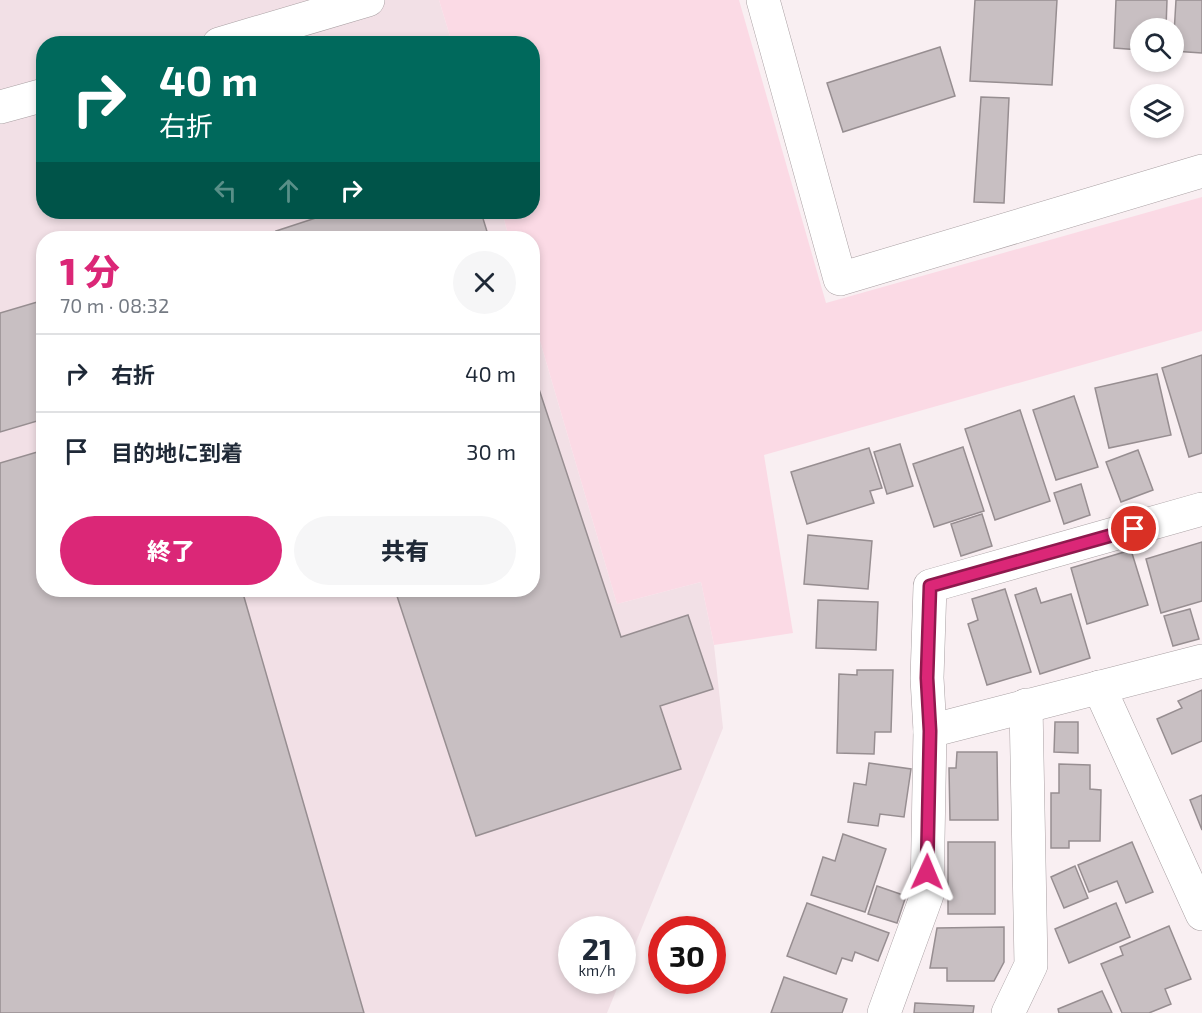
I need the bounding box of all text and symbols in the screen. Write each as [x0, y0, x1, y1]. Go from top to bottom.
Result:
map controls [1130, 18, 1184, 138]
button: search [1130, 18, 1184, 72]
text: 40 m [159, 54, 258, 104]
icon: right [60, 60, 138, 138]
button: layers [1130, 84, 1184, 138]
text: 右折 [159, 109, 213, 141]
icon: left [209, 174, 242, 207]
icon: ahead [272, 174, 305, 207]
icon: right [335, 174, 368, 207]
text: 1 分 [60, 249, 120, 292]
button: close [453, 251, 516, 314]
text: 70 m · 08:32 [60, 293, 169, 317]
icon: right [60, 357, 93, 390]
text: 40 m [465, 360, 516, 386]
text: 右折 [111, 361, 155, 387]
icon: arrive [60, 435, 93, 468]
text: 30 m [466, 438, 516, 464]
text: 目的地に到着 [111, 439, 243, 465]
pin [1108, 503, 1159, 554]
icon: arrive [1117, 512, 1150, 545]
button: 終了 [60, 516, 282, 585]
button: 共有 [294, 516, 516, 585]
position arrow [895, 840, 959, 904]
speed limit sign: 30 [648, 916, 726, 994]
text: 21 [582, 930, 612, 966]
text: km/h [578, 961, 616, 979]

